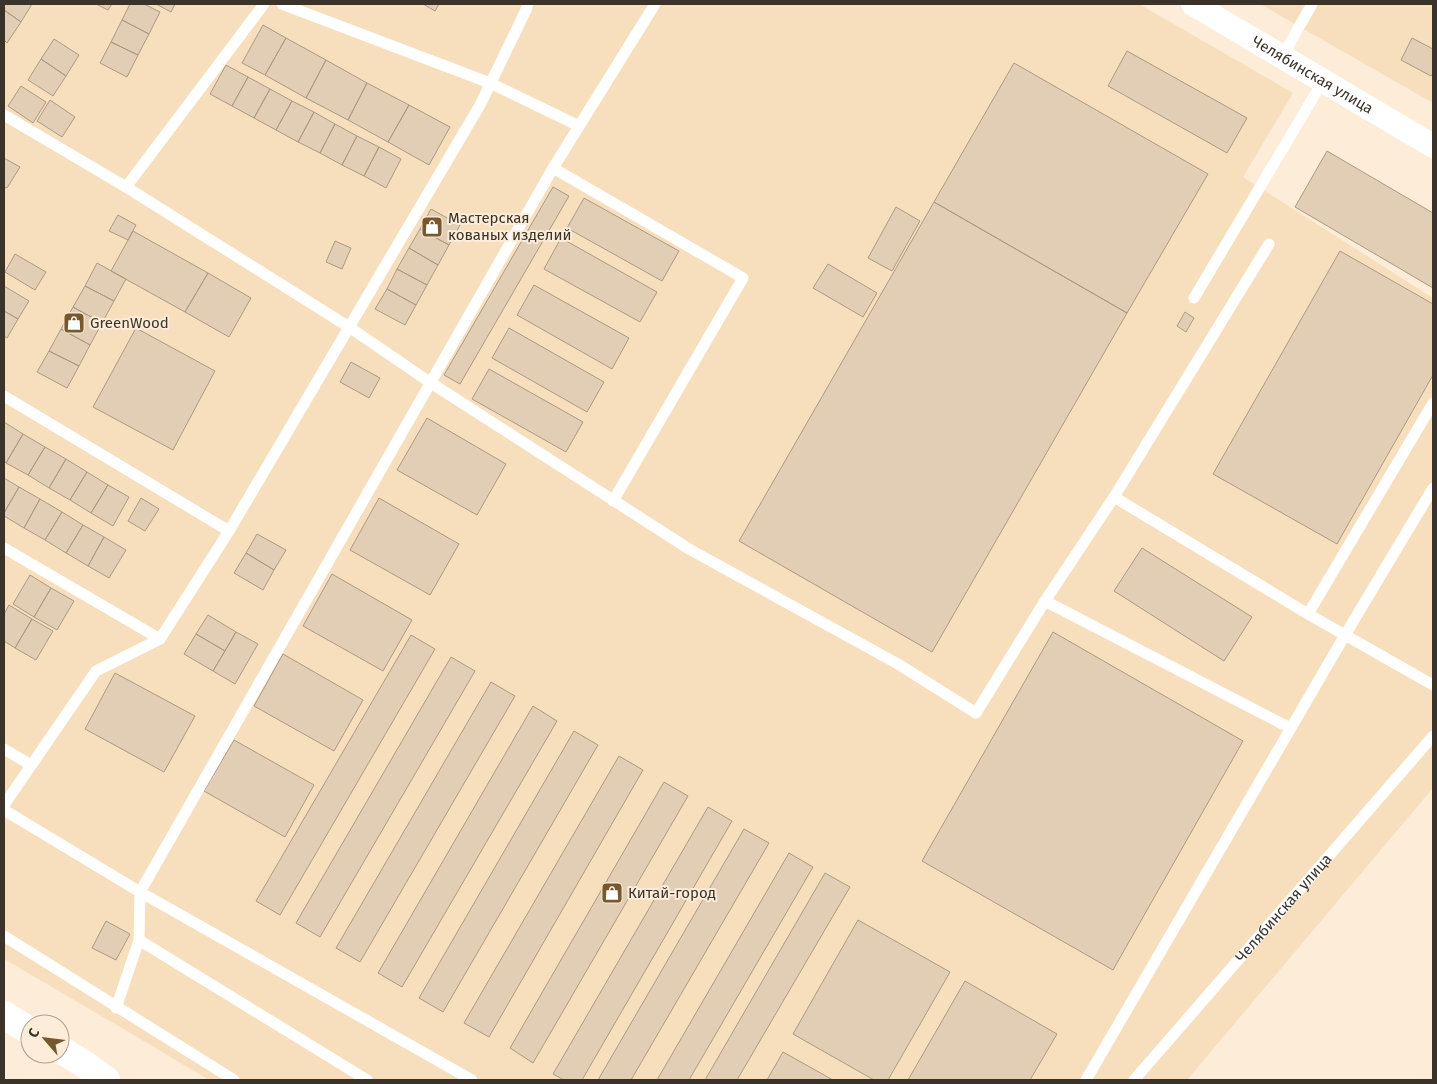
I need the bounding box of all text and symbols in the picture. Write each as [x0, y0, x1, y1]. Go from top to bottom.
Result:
street label: Челябинская улица [1249, 32, 1376, 118]
place label: Мастерская кованых изделий [448, 209, 571, 244]
shop icon: Мастерская кованых изделий [420, 215, 444, 239]
shop icon: GreenWood [62, 311, 86, 335]
place label: GreenWood [90, 314, 169, 332]
street label: Челябинская улица [1232, 850, 1336, 966]
shop icon: Китай-город [600, 881, 624, 905]
place label: Китай-город [628, 884, 716, 902]
north arrow [20, 1014, 70, 1064]
text: С [25, 1026, 43, 1041]

